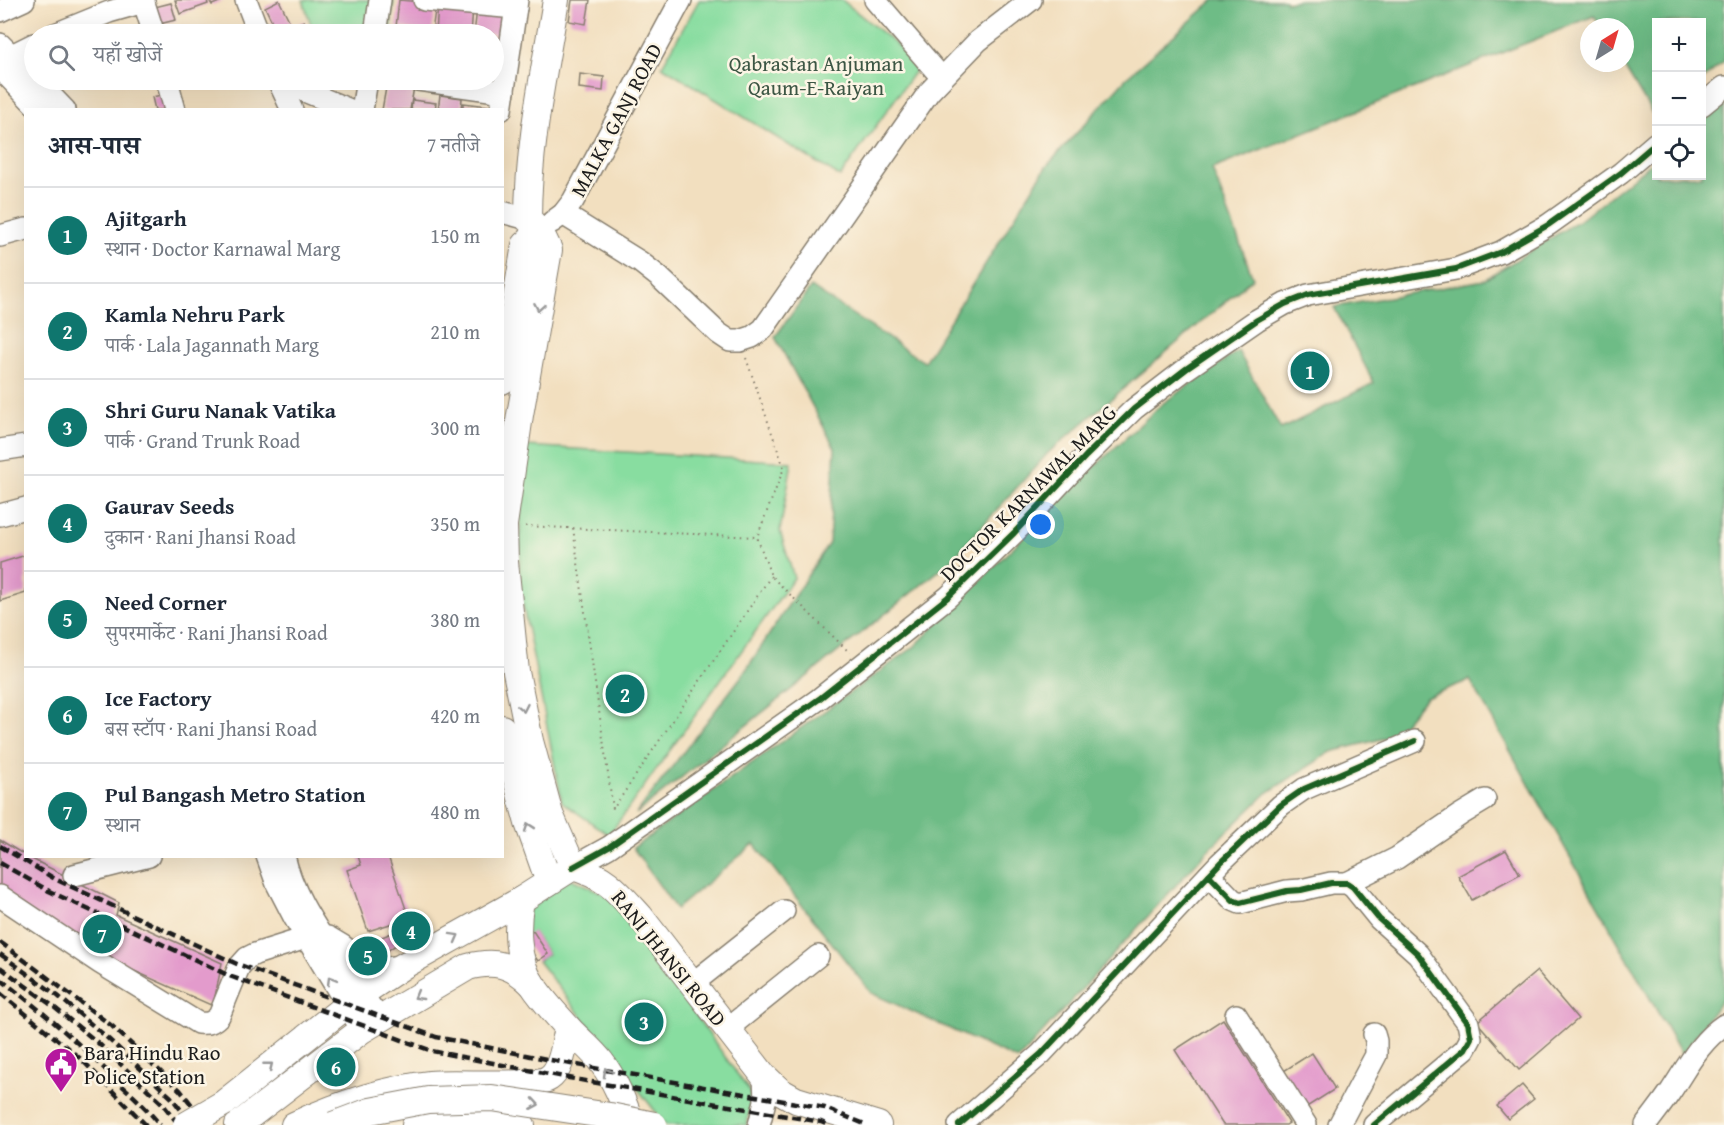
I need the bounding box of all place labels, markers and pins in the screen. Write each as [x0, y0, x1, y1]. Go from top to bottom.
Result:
pin: 1 [1290, 348, 1330, 394]
pin: 2 [606, 672, 644, 716]
pin: 4 [392, 908, 430, 954]
pin: 7 [82, 912, 122, 956]
pin: 5 [348, 934, 388, 978]
pin: 3 [624, 1000, 664, 1044]
place label: Bara Hindu Rao Police Station [84, 1037, 220, 1092]
pin: 6 [316, 1044, 356, 1090]
public building icon: Bara Hindu Rao Police Station [43, 1046, 79, 1093]

